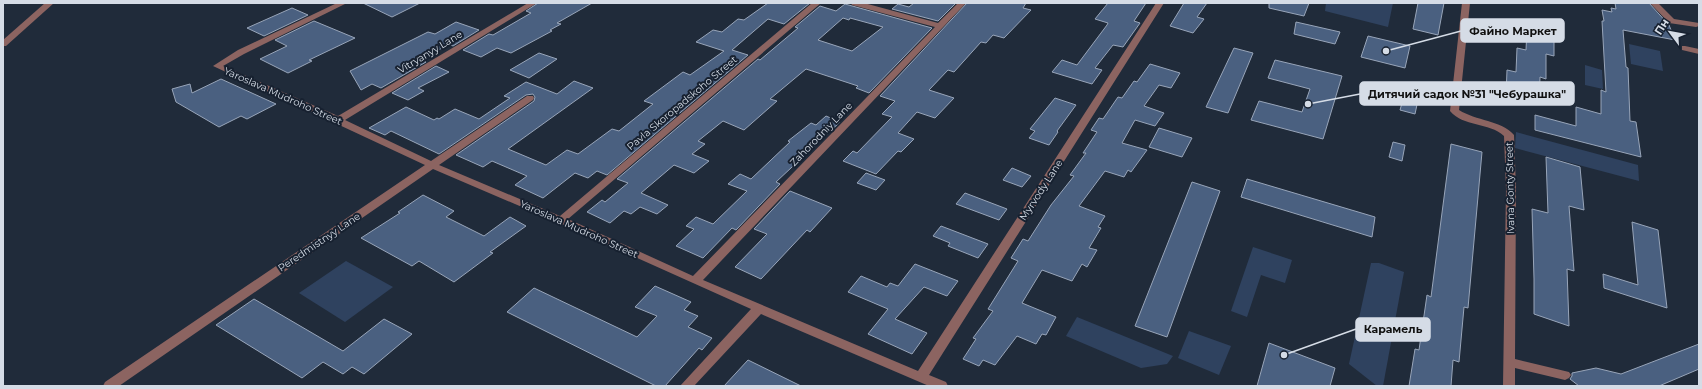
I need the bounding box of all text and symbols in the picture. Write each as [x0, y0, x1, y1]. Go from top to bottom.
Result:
north arrow [1650, 12, 1690, 52]
text: Пн [1651, 16, 1672, 37]
callout: Файно Маркет [1461, 19, 1564, 42]
text: Файно Маркет [1469, 24, 1557, 38]
street label: Vitryanyy Lane [395, 28, 465, 76]
street label: Pavla Skoropadskoho Street [624, 53, 740, 153]
street label: Yaroslava Mudroho Street [222, 64, 344, 128]
callout: Дитячий садок №31 "Чебурашка" [1360, 82, 1574, 105]
text: Дитячий садок №31 "Чебурашка" [1368, 87, 1566, 101]
street label: Zahorodniy Lane [787, 99, 855, 169]
street label: Ivana Gonty Street [1503, 142, 1517, 234]
street label: Myrvody Lane [1016, 157, 1066, 223]
street label: Yaroslava Mudroho Street [518, 197, 640, 261]
street label: Peredmistnyy Lane [275, 210, 363, 274]
callout: Карамель [1356, 318, 1430, 341]
text: Карамель [1364, 322, 1423, 336]

